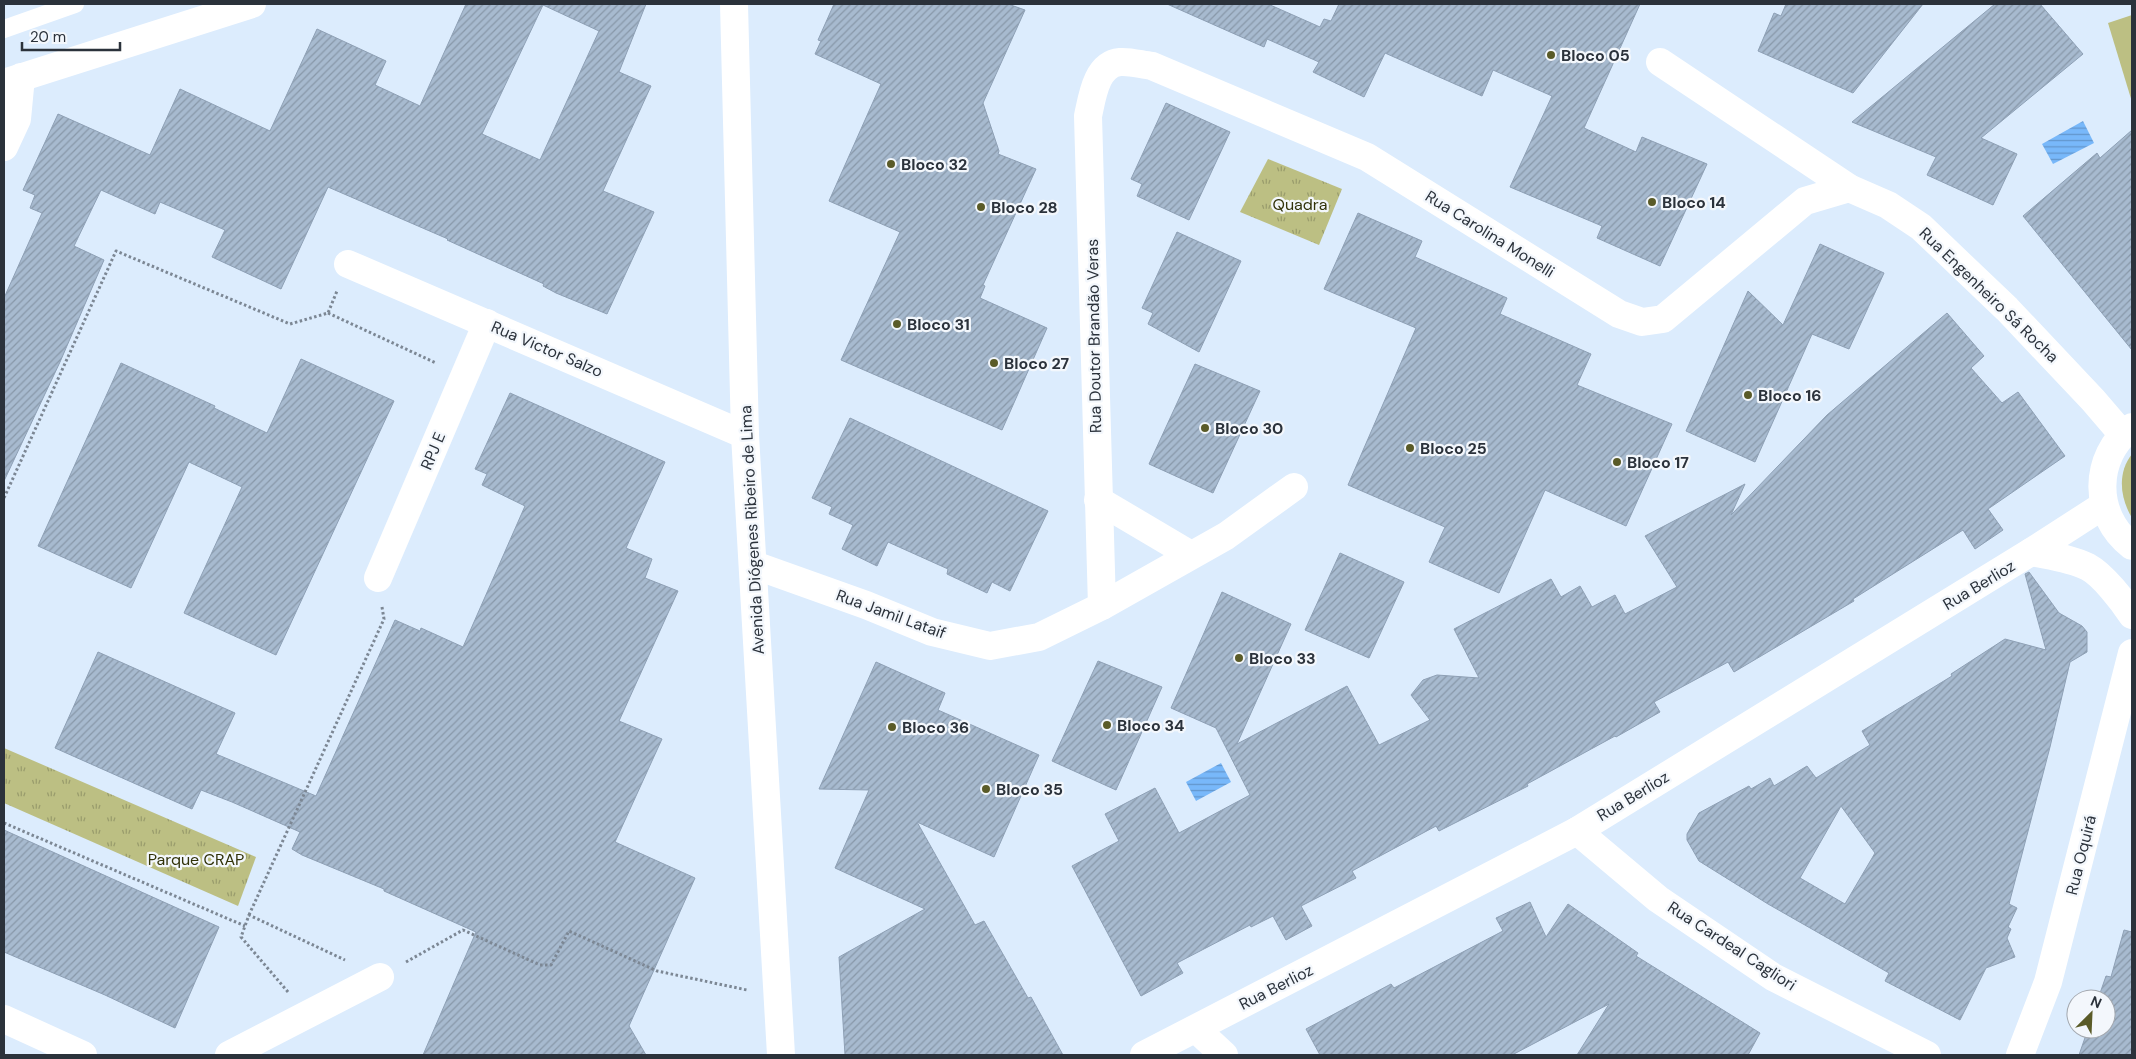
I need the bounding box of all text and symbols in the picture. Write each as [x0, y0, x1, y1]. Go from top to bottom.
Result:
scale bar [22, 20, 120, 52]
text: 20 m [30, 27, 66, 47]
place label: Bloco 05 [1561, 45, 1630, 66]
marker: Bloco 05 [1545, 49, 1557, 61]
place label: Bloco 32 [901, 154, 967, 175]
marker: Bloco 32 [885, 158, 897, 170]
street label: Rua Carolina Monelli [1421, 186, 1559, 282]
place label: Bloco 14 [1662, 192, 1726, 213]
park label: Quadra [1273, 194, 1327, 215]
marker: Bloco 14 [1646, 196, 1658, 208]
place label: Bloco 28 [991, 197, 1058, 218]
marker: Bloco 28 [975, 201, 987, 213]
street label: Rua Engenheiro Sá Rocha [1915, 223, 2063, 367]
street label: Rua Doutor Brandão Veras [1082, 239, 1106, 433]
place label: Bloco 31 [907, 314, 970, 335]
street label: Rua Victor Salzo [488, 316, 606, 382]
marker: Bloco 31 [891, 318, 903, 330]
place label: Bloco 27 [1004, 353, 1070, 374]
marker: Bloco 27 [988, 357, 1000, 369]
place label: Bloco 16 [1758, 385, 1821, 406]
marker: Bloco 16 [1742, 389, 1754, 401]
street label: Avenida Diógenes Ribeiro de Lima [735, 405, 769, 655]
place label: Bloco 30 [1215, 418, 1283, 439]
marker: Bloco 30 [1199, 422, 1211, 434]
street label: RPJ E [416, 429, 450, 473]
place label: Bloco 25 [1420, 438, 1487, 459]
marker: Bloco 25 [1404, 442, 1416, 454]
place label: Bloco 17 [1627, 452, 1689, 473]
marker: Bloco 17 [1611, 456, 1623, 468]
street label: Rua Berlioz [1939, 555, 2019, 615]
street label: Rua Jamil Lataif [833, 584, 949, 644]
place label: Bloco 33 [1249, 648, 1316, 669]
marker: Bloco 33 [1233, 652, 1245, 664]
place label: Bloco 34 [1117, 715, 1185, 736]
place label: Bloco 36 [902, 717, 969, 738]
marker: Bloco 34 [1101, 719, 1113, 731]
marker: Bloco 36 [886, 721, 898, 733]
street label: Rua Berlioz [1593, 766, 1673, 826]
place label: Bloco 35 [996, 779, 1063, 800]
marker: Bloco 35 [980, 783, 992, 795]
street label: Rua Oquirá [2061, 813, 2101, 897]
park label: Parque CRAP [148, 849, 244, 870]
street label: Rua Cardeal Cagliori [1664, 897, 1800, 995]
street label: Rua Berlioz [1235, 959, 1317, 1015]
north arrow [2066, 989, 2116, 1039]
text: N [2088, 992, 2105, 1012]

